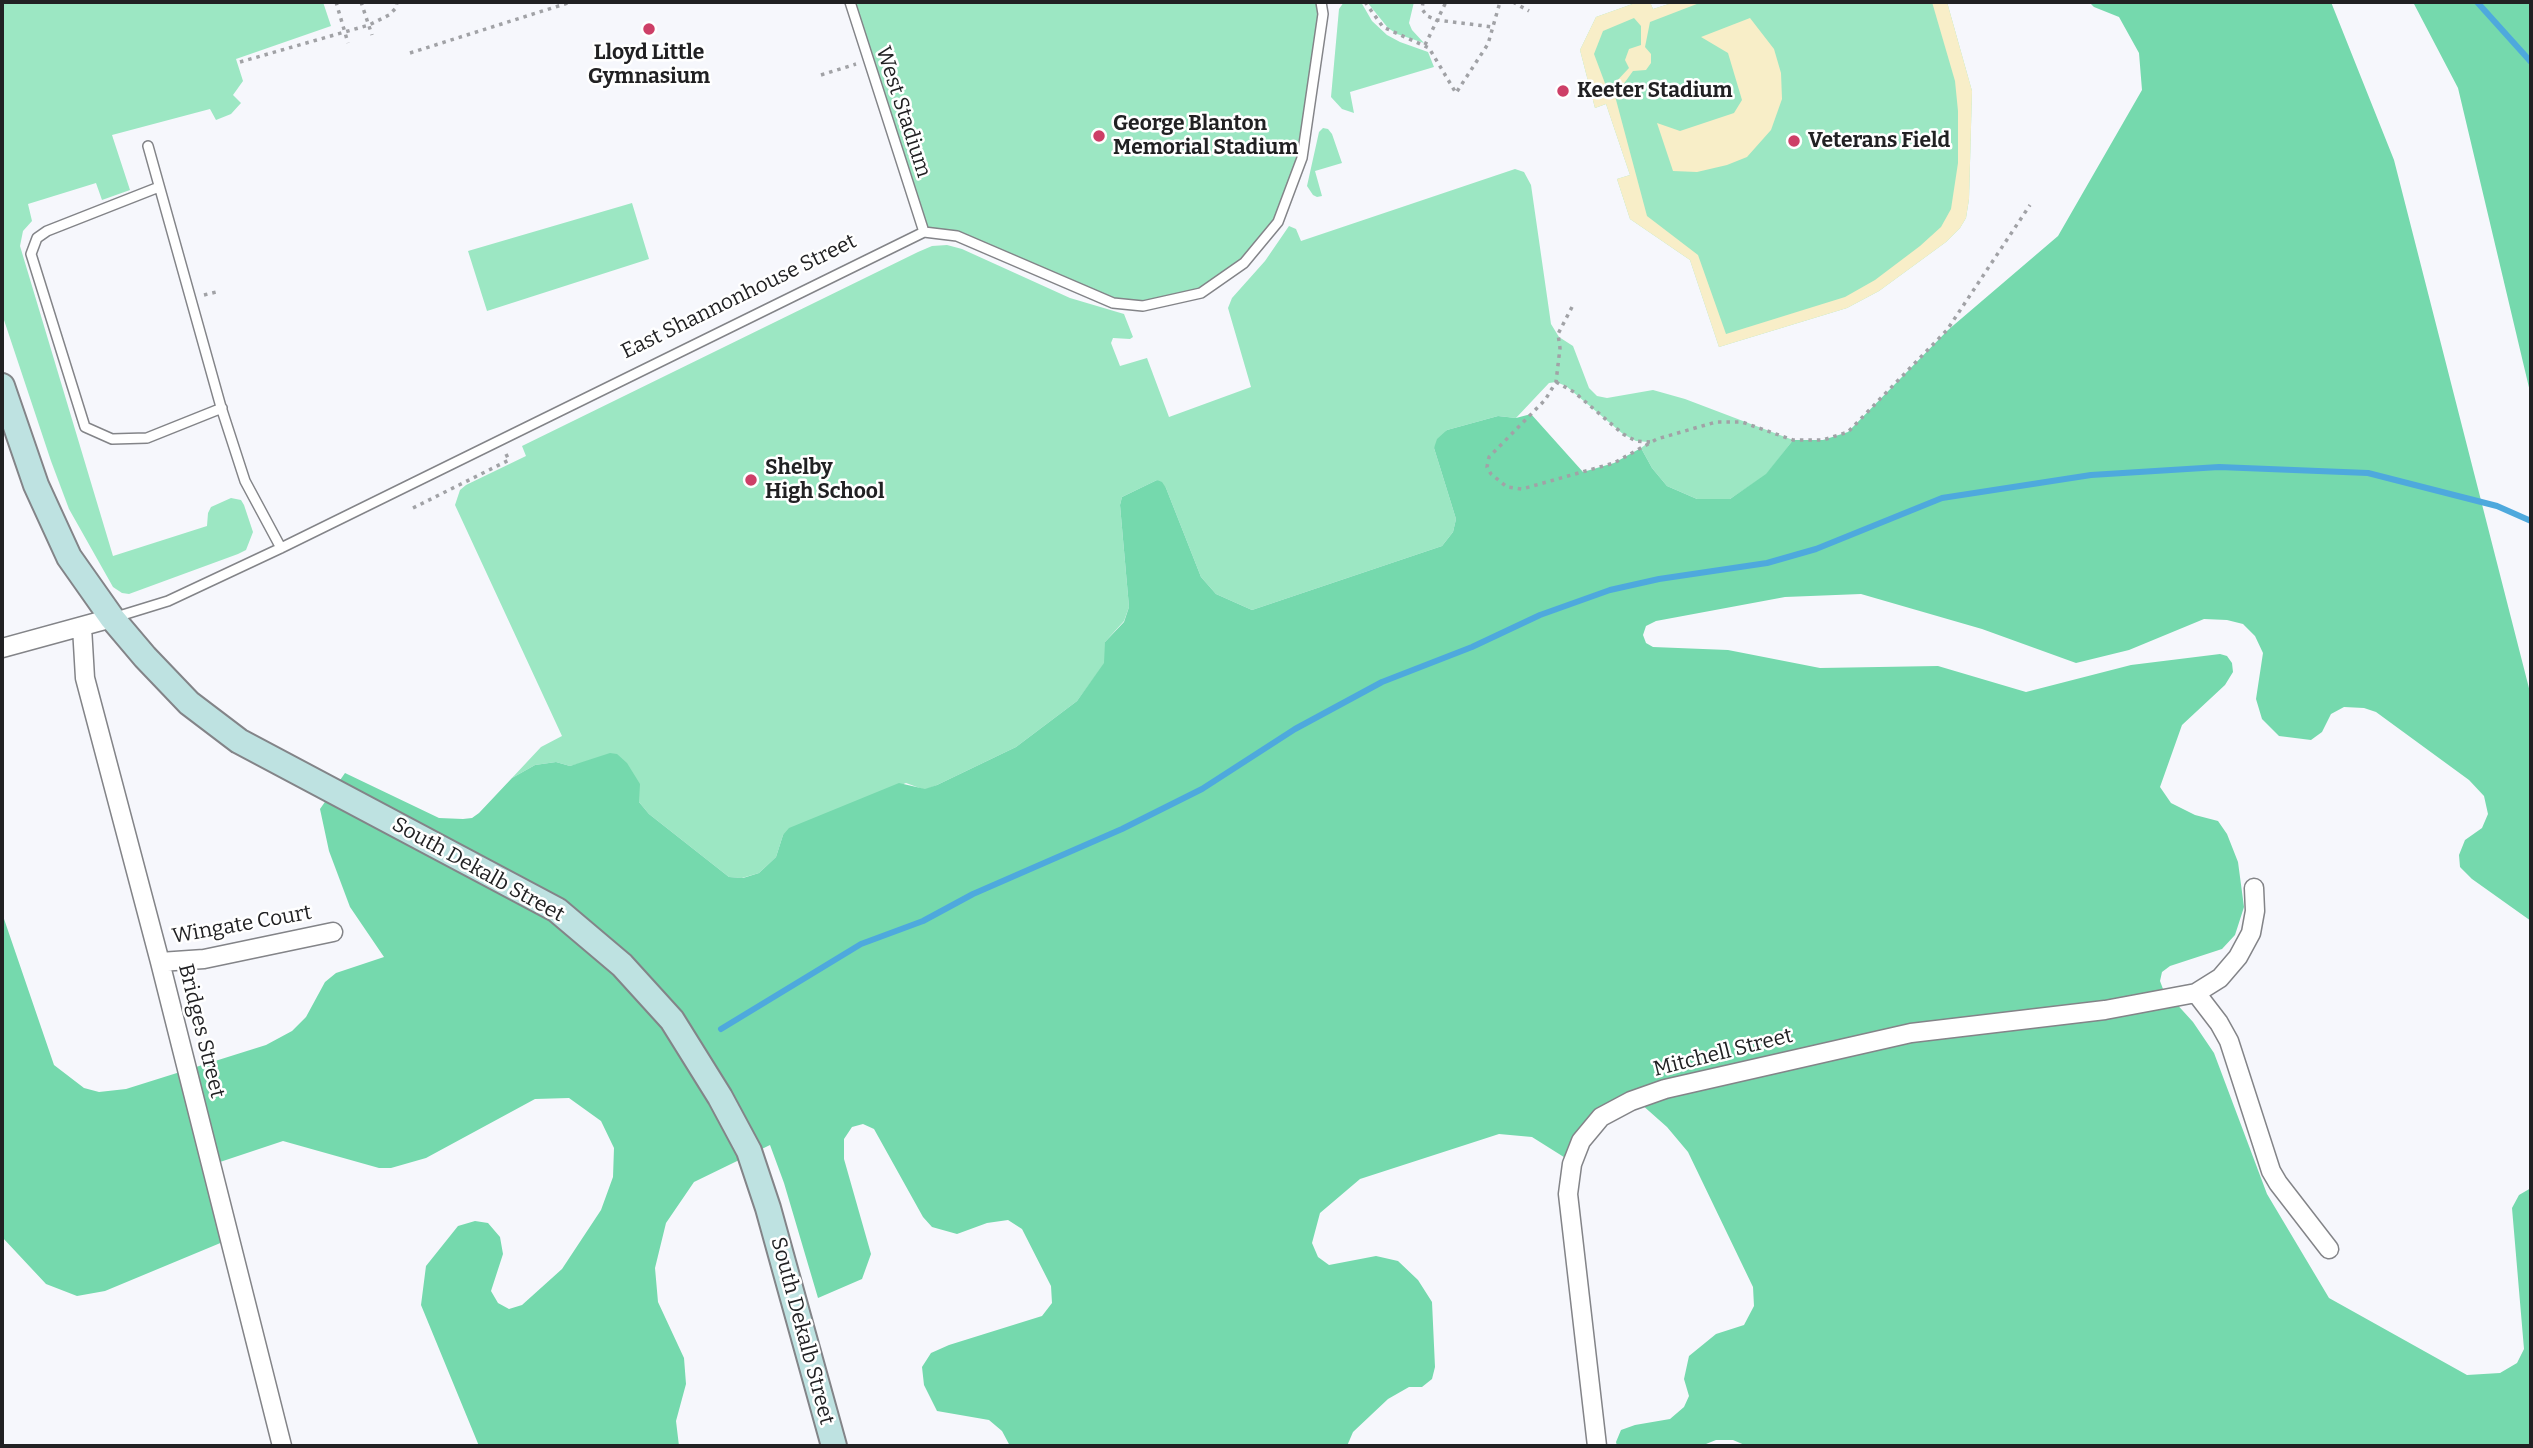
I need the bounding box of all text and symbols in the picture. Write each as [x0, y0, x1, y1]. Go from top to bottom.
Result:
marker: Lloyd Little Gymnasium [641, 21, 657, 37]
place label: Lloyd Little Gymnasium [588, 40, 710, 90]
street label: West Stadium [870, 43, 936, 181]
place label: Keeter Stadium [1577, 78, 1733, 104]
marker: Keeter Stadium [1555, 83, 1571, 99]
place label: George Blanton Memorial Stadium [1113, 111, 1298, 161]
marker: George Blanton Memorial Stadium [1091, 128, 1107, 144]
place label: Veterans Field [1808, 128, 1950, 154]
marker: Veterans Field [1786, 133, 1802, 149]
street label: East Shannonhouse Street [617, 229, 861, 365]
place label: Shelby High School [765, 455, 884, 505]
marker: Shelby High School [743, 472, 759, 488]
street label: South Dekalb Street [387, 812, 569, 928]
street label: Wingate Court [170, 900, 314, 950]
street label: Bridges Street [172, 961, 230, 1101]
street label: Mitchell Street [1651, 1023, 1795, 1083]
street label: South Dekalb Street [765, 1235, 839, 1427]

